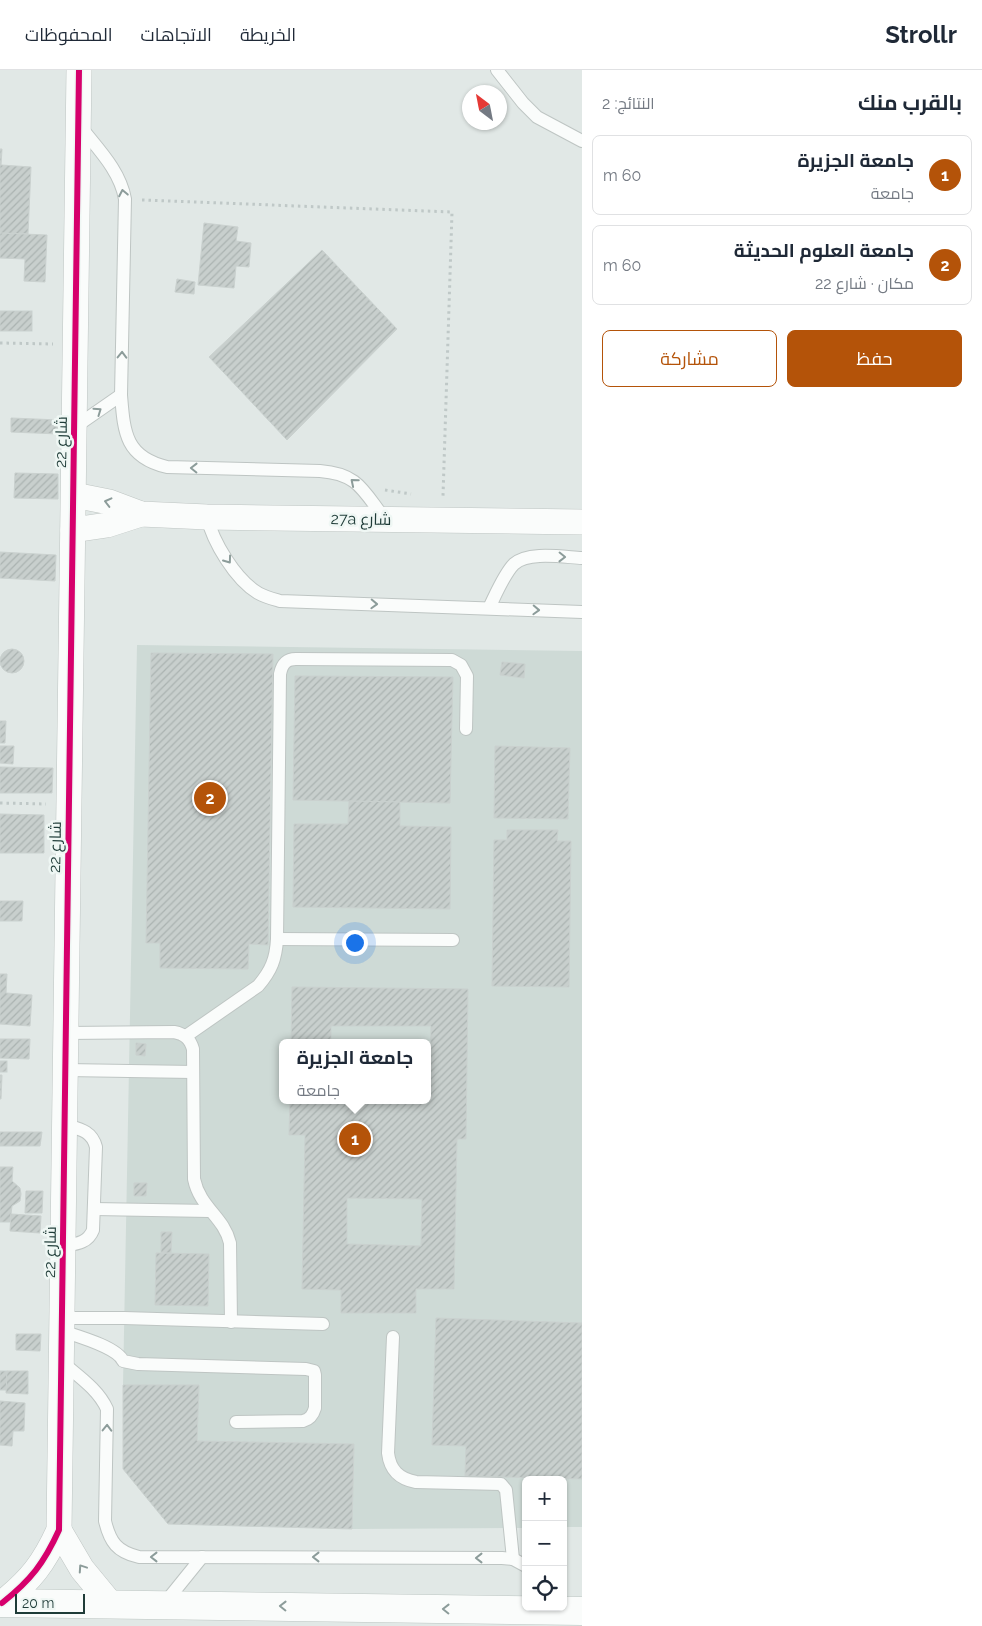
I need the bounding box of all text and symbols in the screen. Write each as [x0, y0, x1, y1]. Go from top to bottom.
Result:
text: Strollr [885, 20, 957, 49]
text: المحفوظات [25, 24, 113, 45]
text: الاتجاهات [141, 24, 212, 45]
text: الخريطة [240, 24, 296, 45]
north arrow [462, 85, 507, 130]
text: بالقرب منك [858, 90, 962, 115]
text: النتائج: 2 [602, 94, 655, 113]
text: جامعة الجزيرة [797, 149, 914, 171]
text: 60 m [603, 166, 641, 185]
text: 1 [941, 166, 949, 185]
text: جامعة [871, 184, 914, 203]
one-way arrow [119, 189, 129, 198]
text: جامعة العلوم الحديثة [734, 239, 914, 261]
text: 60 m [603, 256, 641, 275]
text: 2 [940, 256, 950, 275]
text: مكان · شارع 22 [815, 274, 914, 293]
button: مشاركة [602, 330, 777, 387]
button: حفظ [787, 330, 962, 387]
one-way arrow [117, 351, 127, 359]
one-way arrow [92, 408, 102, 417]
street label: شارع 22 [51, 416, 73, 468]
one-way arrow [190, 463, 198, 473]
one-way arrow [351, 480, 360, 488]
one-way arrow [103, 497, 112, 508]
street label: 27a شارع [330, 509, 392, 531]
one-way arrow [558, 552, 566, 562]
one-way arrow [222, 554, 231, 564]
one-way arrow [370, 599, 378, 610]
one-way arrow [533, 605, 541, 615]
pin: 2 [194, 779, 226, 817]
street label: شارع 22 [45, 821, 67, 873]
your location [342, 930, 368, 956]
popup [279, 1039, 431, 1104]
text: جامعة الجزيرة [297, 1046, 413, 1068]
text: جامعة [297, 1081, 340, 1100]
pin: 1 [339, 1120, 371, 1158]
street label: شارع 22 [40, 1226, 62, 1278]
one-way arrow [102, 1423, 113, 1431]
map controls [522, 1476, 567, 1611]
button: + [522, 1476, 567, 1521]
button: − [522, 1521, 567, 1566]
one-way arrow [150, 1552, 158, 1562]
one-way arrow [312, 1552, 320, 1562]
one-way arrow [475, 1553, 482, 1563]
one-way arrow [79, 1565, 88, 1574]
button: locate [522, 1566, 567, 1611]
scale bar [15, 1591, 85, 1614]
text: 20 m [22, 1595, 54, 1611]
one-way arrow [279, 1601, 287, 1612]
one-way arrow [442, 1604, 450, 1614]

